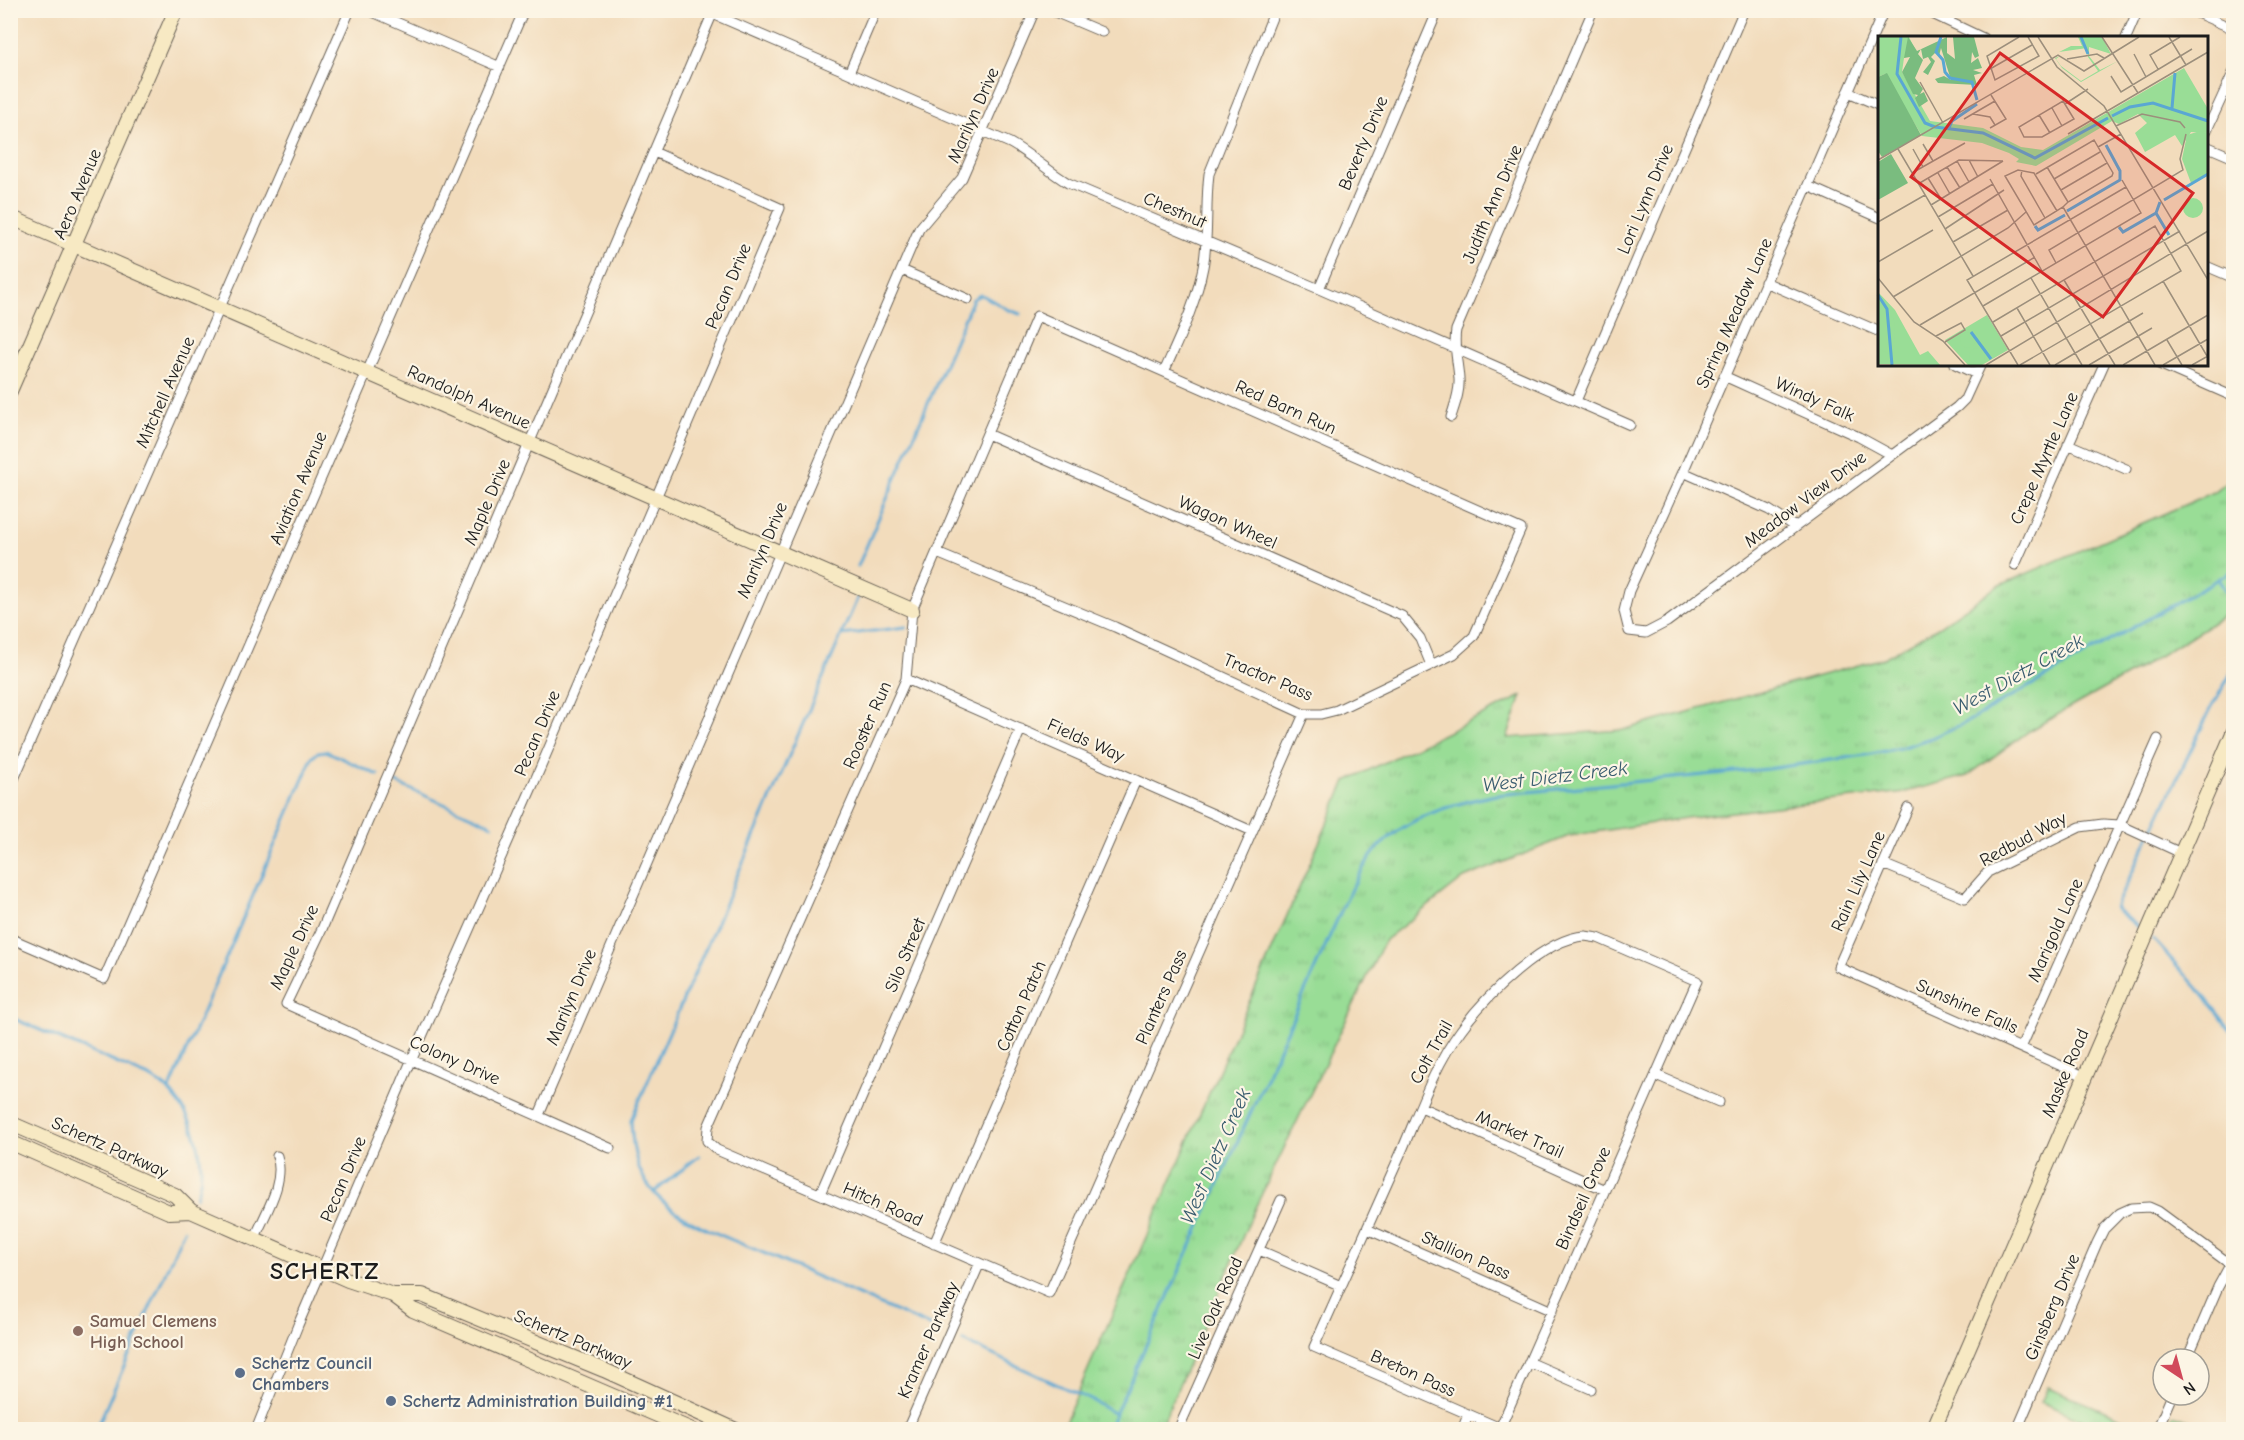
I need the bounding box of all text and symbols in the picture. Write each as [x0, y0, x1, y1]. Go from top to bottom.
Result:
inset map [1878, 36, 2208, 366]
street label: Marilyn Drive [943, 64, 1004, 166]
street label: Beverly Drive [1334, 93, 1393, 193]
street label: Lori Lynn Drive [1613, 141, 1678, 257]
street label: Judith Ann Drive [1458, 142, 1527, 267]
street label: Aero Avenue [49, 146, 106, 243]
street label: Chestnut [1140, 188, 1210, 233]
street label: Spring Meadow Lane [1692, 235, 1777, 392]
street label: Pecan Drive [701, 240, 756, 332]
street label: Mitchell Avenue [131, 333, 199, 451]
street label: Randolph Avenue [404, 361, 534, 434]
street label: Windy Falk [1772, 373, 1858, 426]
street label: Red Barn Run [1232, 376, 1340, 439]
street label: Crepe Myrtle Lane [2006, 389, 2083, 528]
street label: Aviation Avenue [265, 428, 332, 548]
street label: Meadow View Drive [1740, 447, 1870, 552]
street label: Maple Drive [460, 456, 515, 548]
street label: Wagon Wheel [1175, 491, 1280, 554]
street label: Marilyn Drive [733, 499, 792, 601]
water label: West Dietz Creek [1949, 629, 2088, 720]
street label: Tractor Pass [1220, 649, 1316, 706]
street label: Rooster Run [839, 678, 896, 772]
street label: Pecan Drive [510, 687, 565, 779]
street label: Fields Way [1044, 714, 1128, 767]
water label: West Dietz Creek [1481, 756, 1629, 797]
street label: Redbud Way [1976, 807, 2071, 871]
street label: Rain Lily Lane [1827, 828, 1890, 935]
street label: Marigold Lane [2023, 875, 2088, 985]
street label: Maple Drive [266, 901, 323, 993]
street label: Silo Street [880, 914, 931, 995]
street label: Marilyn Drive [542, 946, 601, 1048]
street label: Planters Pass [1131, 947, 1192, 1048]
street label: Cotton Patch [992, 958, 1051, 1055]
street label: Sunshine Falls [1913, 975, 2021, 1038]
street label: Colt Trail [1405, 1017, 1457, 1088]
street label: Maske Road [2037, 1026, 2094, 1121]
street label: Colony Drive [406, 1031, 503, 1090]
water label: West Dietz Creek [1175, 1085, 1256, 1228]
street label: Market Trail [1473, 1106, 1567, 1163]
street label: Schertz Parkway [48, 1112, 172, 1183]
street label: Pecan Drive [316, 1133, 371, 1225]
street label: Bindseil Grove [1551, 1143, 1616, 1253]
street label: Hitch Road [840, 1178, 926, 1231]
street label: Stallion Pass [1418, 1227, 1513, 1284]
street label: Ginsberg Drive [2021, 1251, 2084, 1364]
street label: Live Oak Road [1184, 1254, 1247, 1363]
district label: SCHERTZ [270, 1257, 380, 1285]
street label: Kramer Parkway [893, 1278, 964, 1402]
street label: Schertz Parkway [511, 1305, 636, 1374]
place label: Samuel Clemens High School [90, 1311, 217, 1353]
marker: Samuel Clemens High School [71, 1324, 85, 1338]
street label: Breton Pass [1367, 1345, 1458, 1401]
north arrow [2151, 1347, 2211, 1407]
place label: Schertz Council Chambers [252, 1353, 372, 1395]
marker: Schertz Council Chambers [233, 1366, 247, 1380]
text: N [2180, 1378, 2199, 1399]
place label: Schertz Administration Building #1 [403, 1391, 673, 1412]
marker: Schertz Administration Building #1 [384, 1394, 398, 1408]

